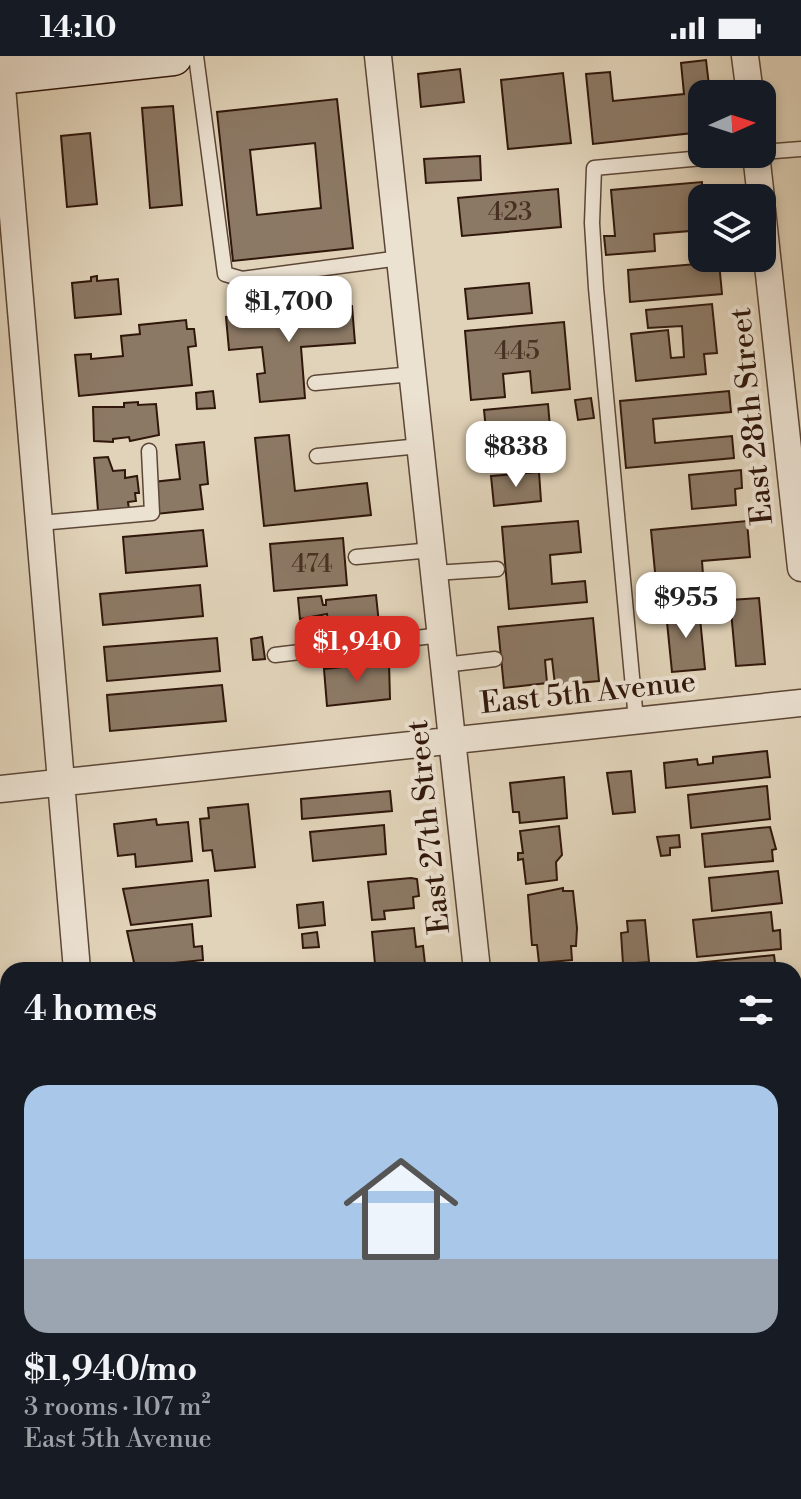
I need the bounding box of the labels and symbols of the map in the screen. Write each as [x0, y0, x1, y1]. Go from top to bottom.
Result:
north arrow [688, 80, 776, 168]
house number: 423 [488, 196, 532, 228]
pin: $1,700 [224, 276, 354, 344]
street label: East 28th Street [722, 305, 782, 526]
house number: 445 [494, 335, 540, 367]
pin: $838 [469, 421, 563, 489]
house number: 474 [291, 548, 333, 580]
pin: $955 [639, 572, 733, 640]
pin: $1,940 [292, 616, 422, 684]
street label: East 5th Avenue [478, 663, 698, 723]
street label: East 27th Street [399, 718, 459, 936]

